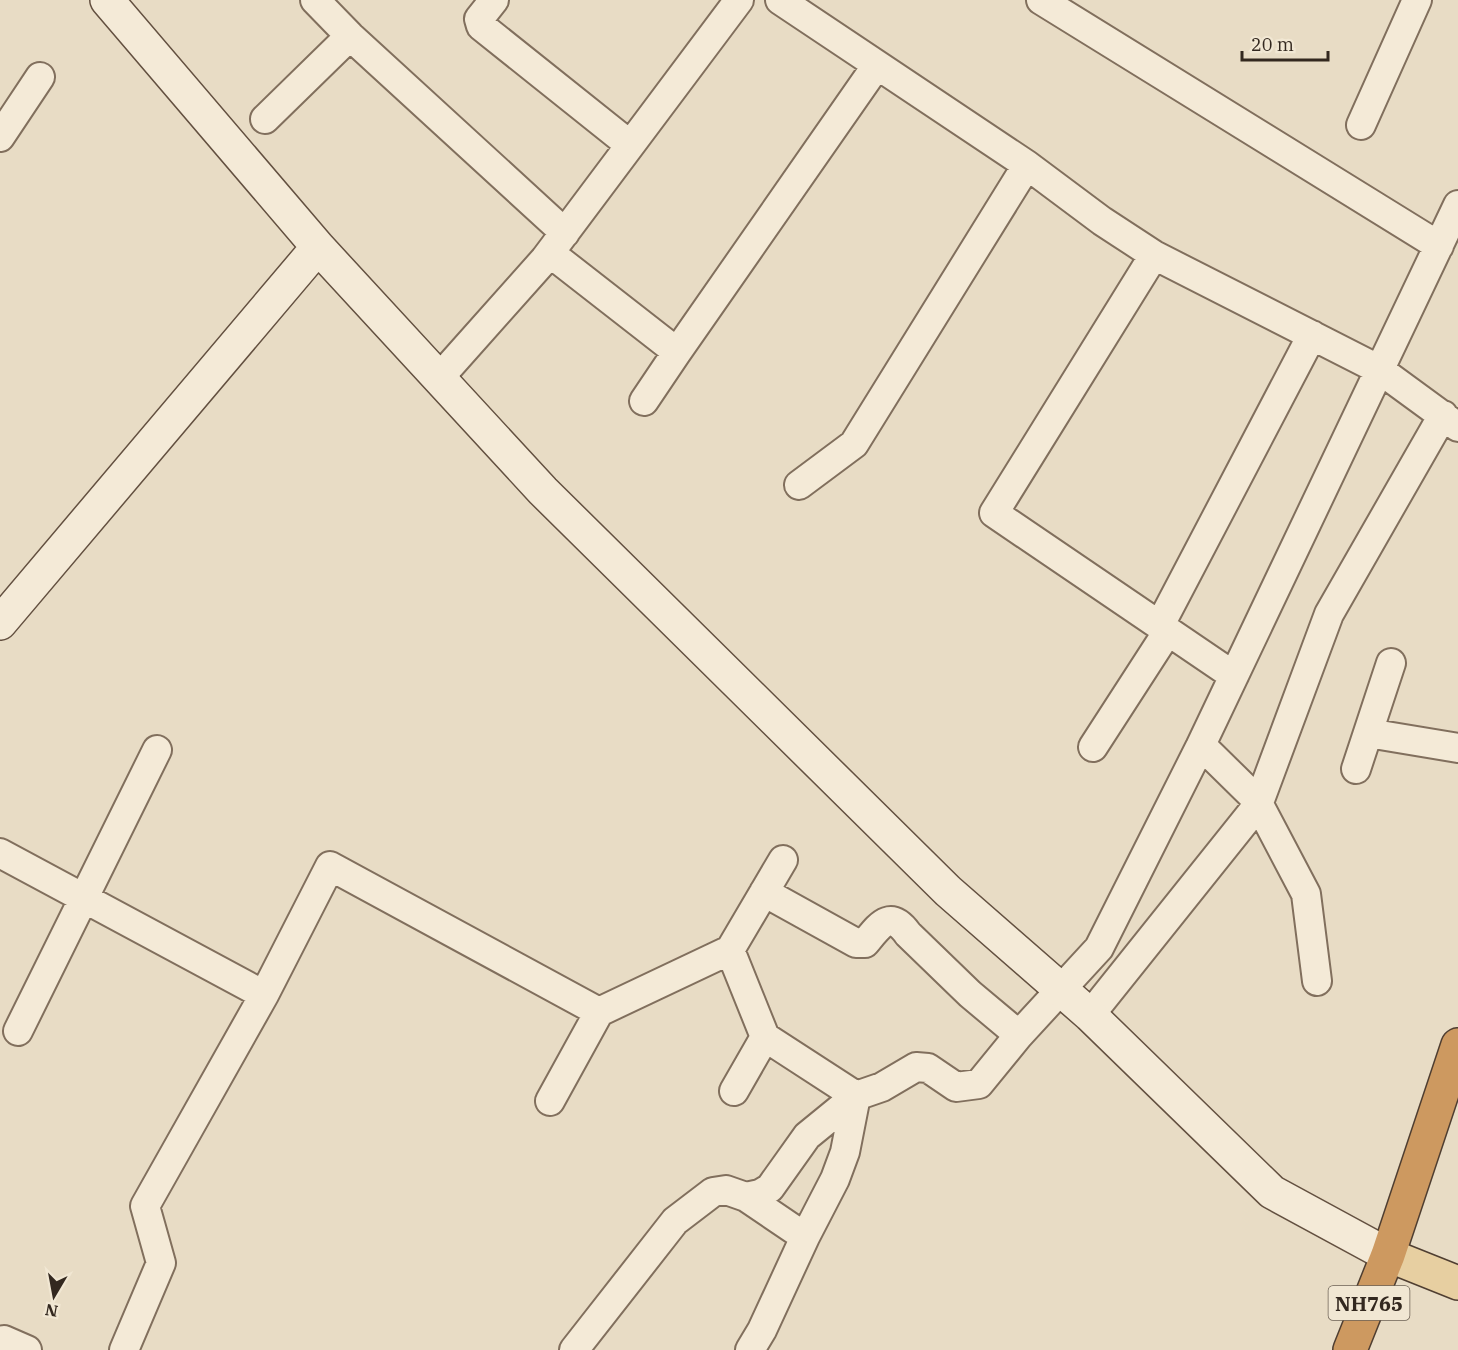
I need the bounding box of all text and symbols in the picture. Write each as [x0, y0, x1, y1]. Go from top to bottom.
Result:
scale bar [1242, 24, 1328, 62]
text: 20 m [1251, 33, 1294, 56]
north arrow [24, 1266, 84, 1326]
road number: NH765 [1328, 1286, 1410, 1320]
text: N [43, 1300, 59, 1322]

